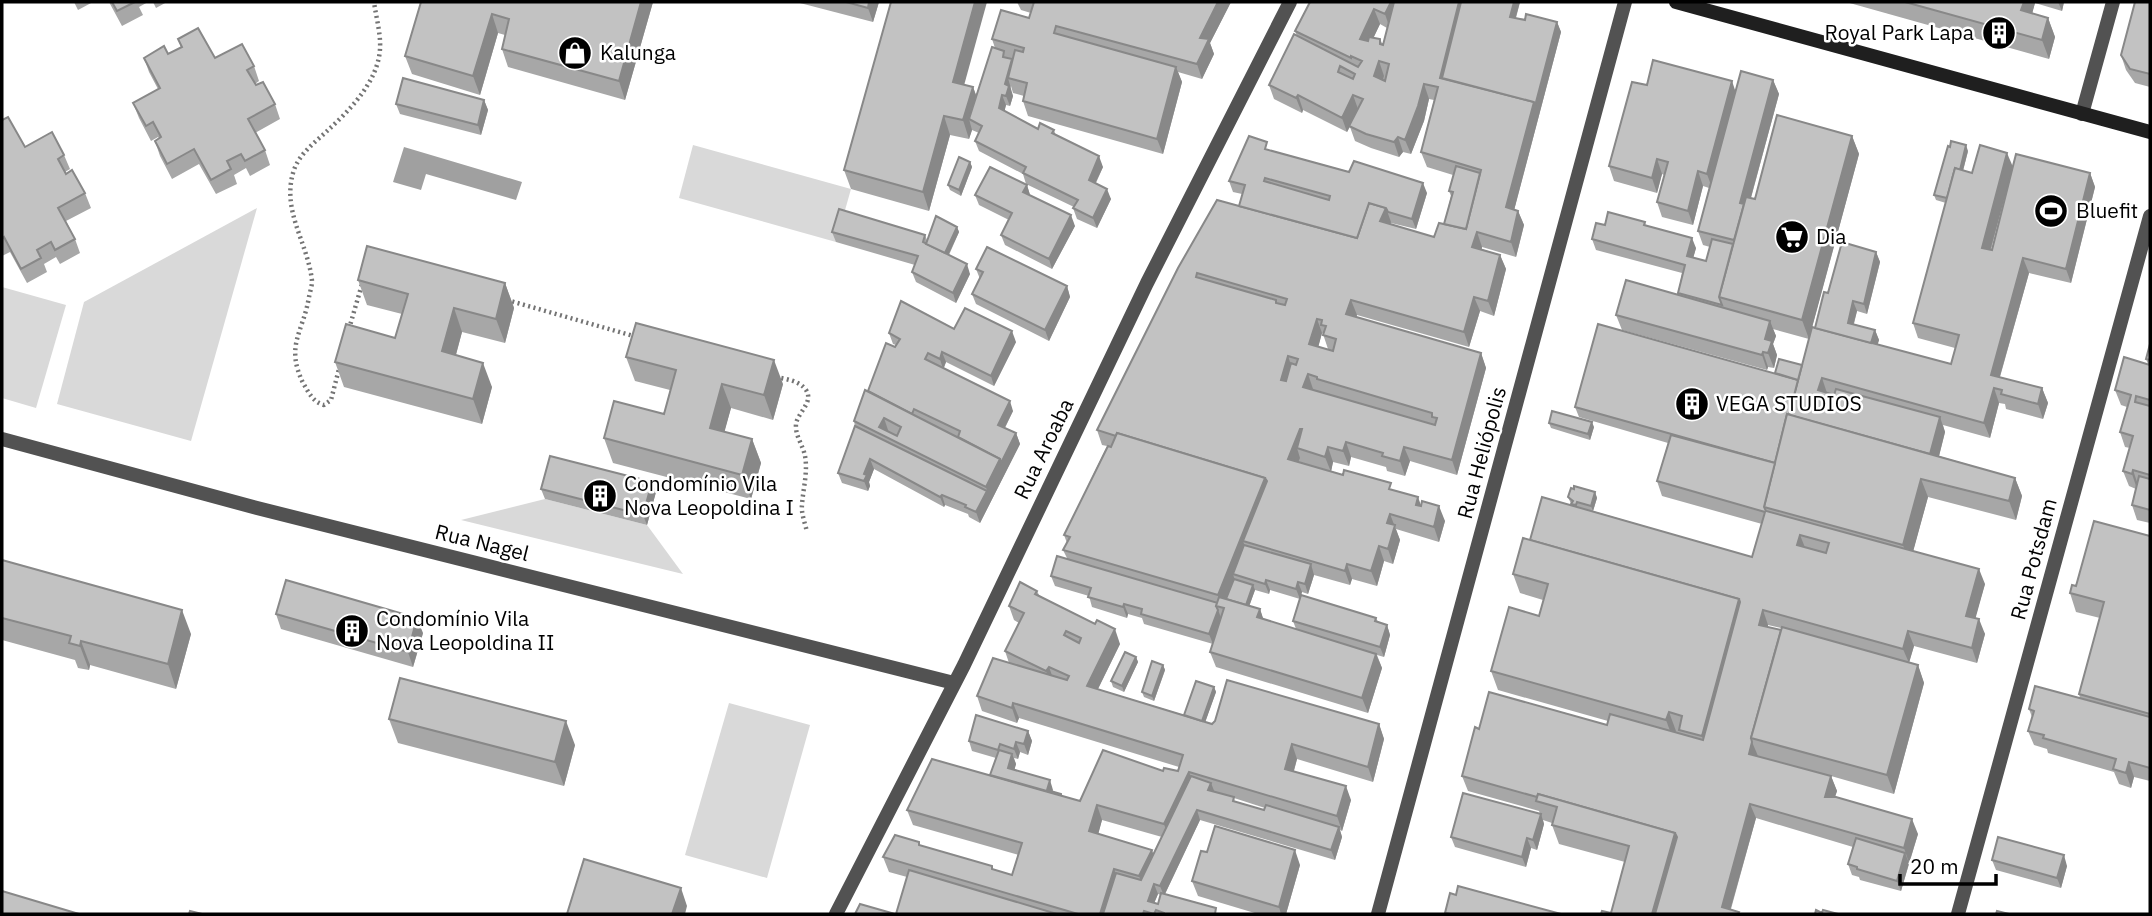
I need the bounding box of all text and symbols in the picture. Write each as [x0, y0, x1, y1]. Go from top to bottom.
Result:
building icon: Royal Park Lapa [1980, 14, 2018, 52]
place label: Royal Park Lapa [1825, 18, 1974, 46]
shop icon: Kalunga [556, 34, 594, 72]
place label: Kalunga [600, 38, 676, 66]
sports icon: Bluefit [2032, 192, 2070, 230]
place label: Bluefit [2076, 196, 2138, 224]
supermarket icon: Dia [1773, 218, 1811, 256]
place label: Dia [1816, 222, 1847, 250]
street label: Rua Heliópolis [1450, 384, 1512, 522]
building icon: VEGA STUDIOS [1673, 385, 1711, 423]
place label: VEGA STUDIOS [1716, 389, 1862, 417]
street label: Rua Aroaba [1007, 393, 1080, 504]
place label: Condomínio Vila Nova Leopoldina I [624, 469, 794, 521]
building icon: Condomínio Vila Nova Leopoldina I [581, 477, 619, 515]
street label: Rua Potsdam [2003, 495, 2063, 623]
street label: Rua Nagel [432, 517, 532, 567]
place label: Condomínio Vila Nova Leopoldina II [376, 604, 554, 656]
building icon: Condomínio Vila Nova Leopoldina II [333, 612, 371, 650]
scale bar [1900, 842, 1996, 886]
text: 20 m [1910, 852, 1959, 880]

